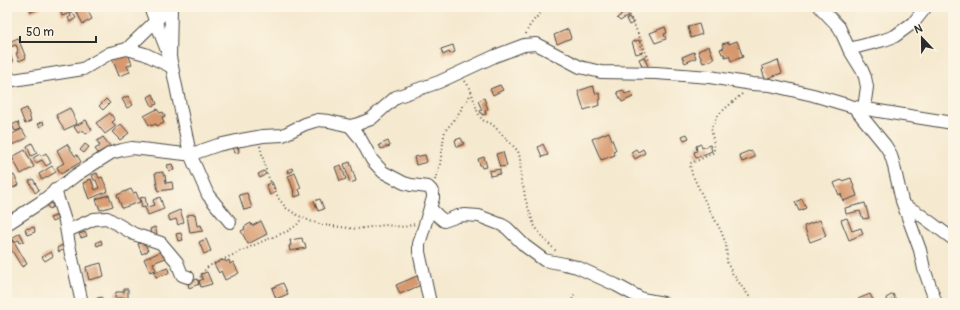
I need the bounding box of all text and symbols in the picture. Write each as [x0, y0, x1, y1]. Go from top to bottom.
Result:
scale bar [20, 18, 96, 44]
north arrow [902, 18, 942, 58]
text: N [913, 22, 925, 37]
text: 50 m [26, 25, 54, 40]

